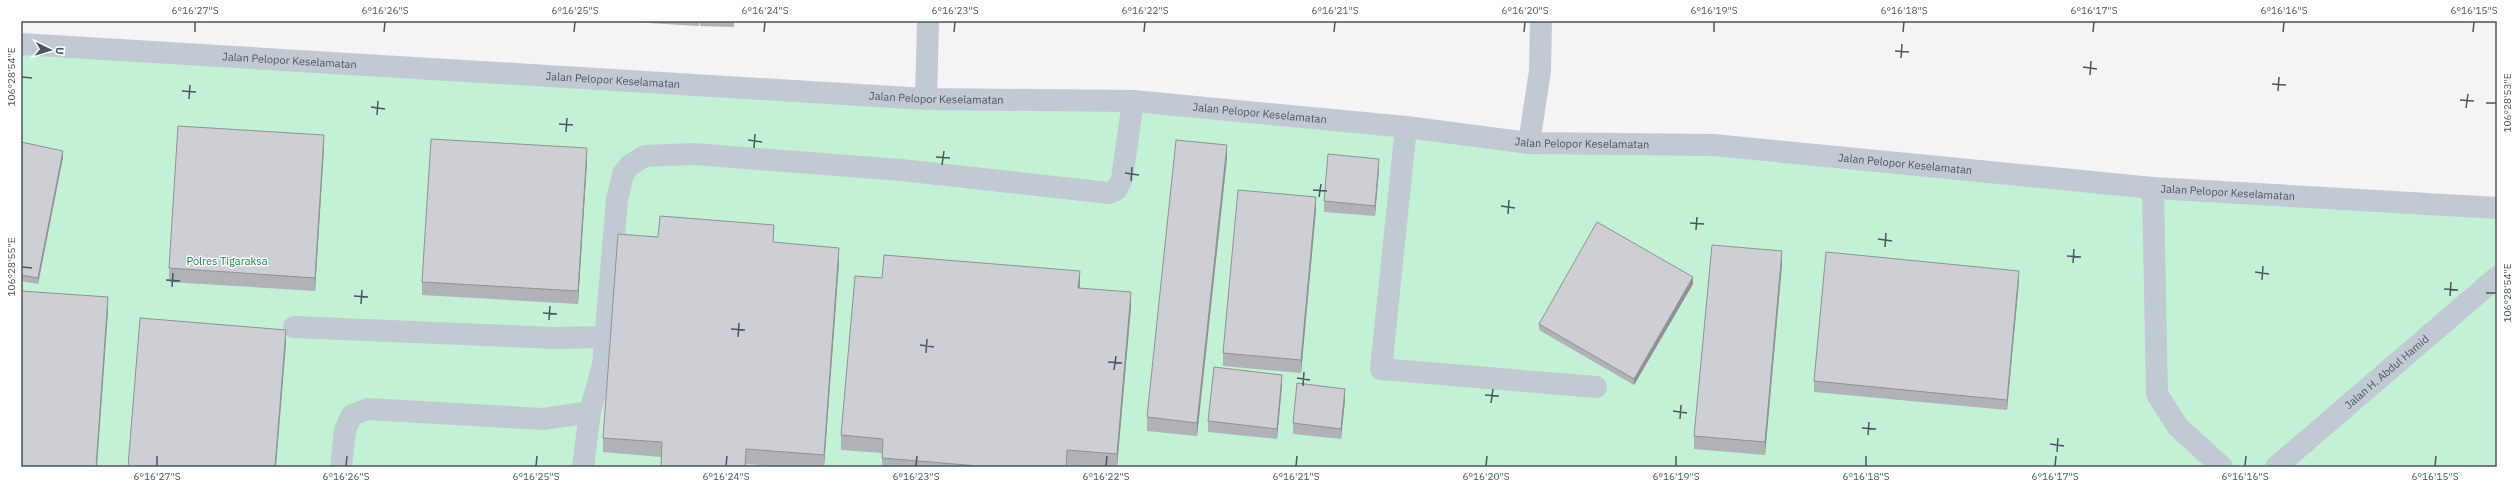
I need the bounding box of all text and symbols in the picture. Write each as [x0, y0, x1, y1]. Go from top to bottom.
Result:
text: 6°16'27"S [171, 4, 219, 17]
text: 6°16'26"S [361, 4, 409, 17]
text: 6°16'25"S [551, 4, 599, 17]
text: 6°16'24"S [741, 4, 789, 17]
text: 6°16'23"S [931, 4, 979, 17]
text: 6°16'22"S [1121, 4, 1169, 17]
text: 6°16'21"S [1311, 4, 1359, 17]
text: 6°16'20"S [1501, 4, 1549, 17]
text: 6°16'19"S [1690, 4, 1738, 17]
text: 6°16'18"S [1880, 4, 1928, 17]
text: 6°16'17"S [2070, 4, 2118, 17]
text: 6°16'16"S [2260, 4, 2308, 17]
text: 6°16'15"S [2450, 4, 2498, 17]
north arrow [30, 30, 70, 70]
text: U [53, 46, 67, 55]
text: 106°28'54"E [5, 47, 18, 107]
street label: Jalan Pelopor Keselamatan [222, 49, 357, 71]
street label: Jalan Pelopor Keselamatan [545, 69, 681, 91]
text: 106°28'53"E [2501, 73, 2514, 133]
street label: Jalan Pelopor Keselamatan [869, 89, 1004, 107]
street label: Jalan Pelopor Keselamatan [1192, 100, 1327, 126]
street label: Jalan Pelopor Keselamatan [1514, 134, 1649, 151]
street label: Jalan Pelopor Keselamatan [1837, 150, 1973, 177]
street label: Jalan Pelopor Keselamatan [2160, 181, 2295, 203]
text: 106°28'55"E [5, 237, 18, 297]
park label: Polres Tigaraksa [186, 254, 268, 268]
text: 106°28'54"E [2501, 263, 2514, 323]
street label: Jalan H. Abdul Hamid [2342, 332, 2432, 412]
text: 6°16'27"S [133, 470, 181, 483]
text: 6°16'26"S [322, 470, 370, 483]
text: 6°16'25"S [512, 470, 560, 483]
text: 6°16'24"S [702, 470, 750, 483]
text: 6°16'23"S [892, 470, 940, 483]
text: 6°16'22"S [1082, 470, 1130, 483]
text: 6°16'21"S [1272, 470, 1320, 483]
text: 6°16'20"S [1462, 470, 1510, 483]
text: 6°16'19"S [1652, 470, 1700, 483]
text: 6°16'18"S [1842, 470, 1890, 483]
text: 6°16'17"S [2031, 470, 2079, 483]
text: 6°16'16"S [2221, 470, 2269, 483]
text: 6°16'15"S [2411, 470, 2459, 483]

